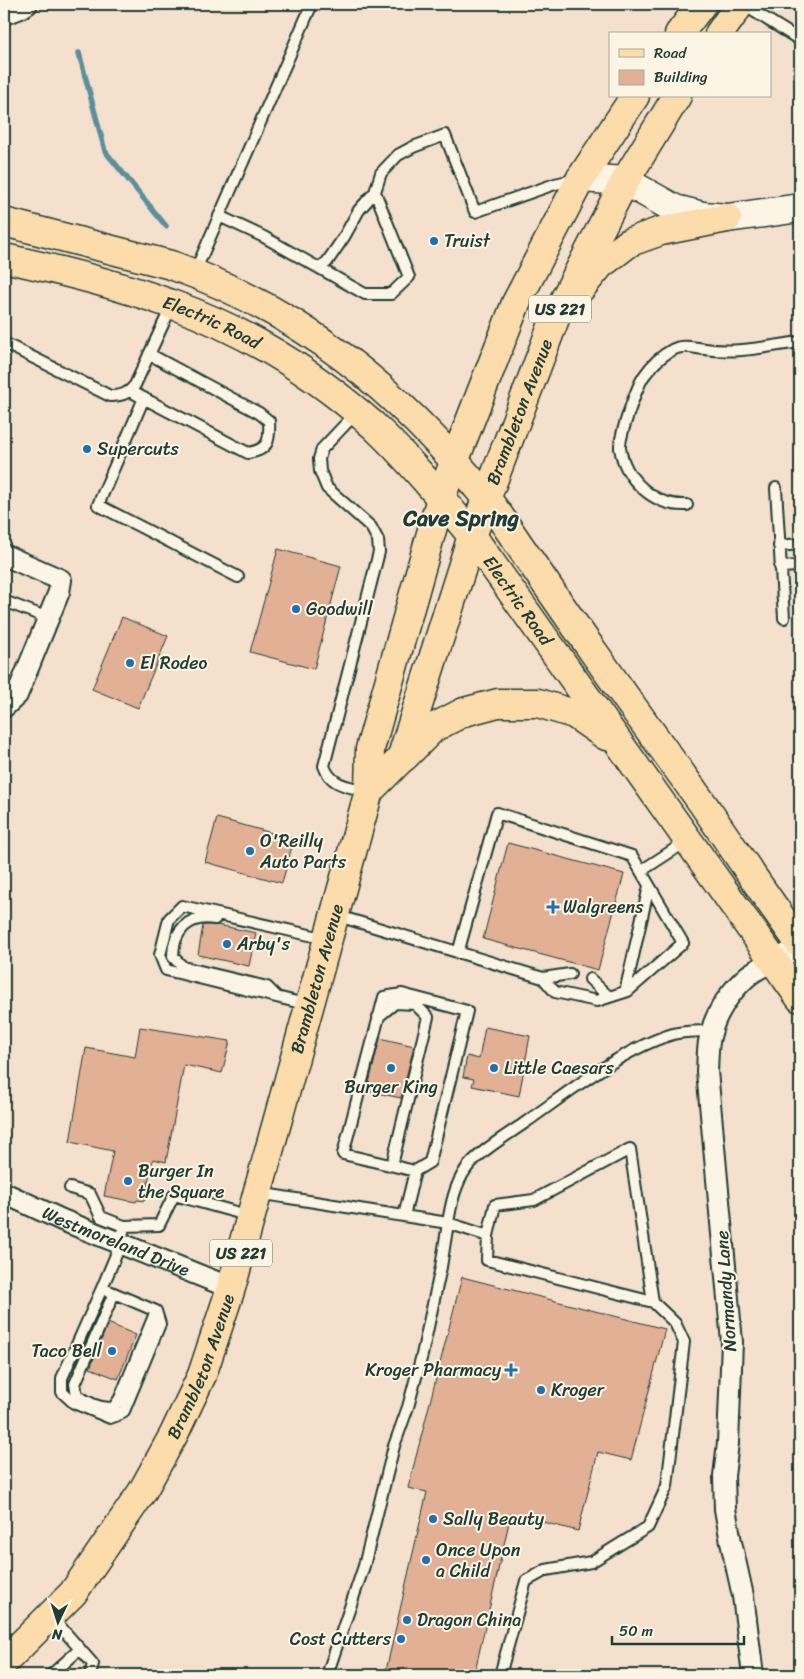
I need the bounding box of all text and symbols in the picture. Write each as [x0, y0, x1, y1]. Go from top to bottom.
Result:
legend [609, 32, 772, 98]
text: Road [654, 40, 687, 66]
text: Building [654, 64, 708, 90]
place label: Truist [444, 225, 491, 257]
marker: Truist [428, 235, 440, 247]
street label: Electric Road [158, 286, 268, 359]
road number: US 221 [529, 296, 591, 322]
street label: Brambleton Avenue [477, 334, 562, 490]
place label: Supercuts [97, 433, 180, 465]
marker: Supercuts [81, 443, 93, 455]
district label: Cave Spring [402, 499, 519, 538]
street label: Electric Road [474, 548, 562, 654]
place label: Goodwill [306, 593, 374, 625]
marker: Goodwill [290, 603, 302, 615]
place label: El Rodeo [140, 647, 208, 679]
marker: El Rodeo [124, 657, 136, 669]
place label: O'Reilly Auto Parts [259, 825, 347, 878]
marker: O'Reilly Auto Parts [244, 845, 256, 857]
place label: Walgreens [563, 891, 644, 923]
street label: Brambleton Avenue [281, 900, 353, 1058]
marker: Walgreens [547, 901, 559, 913]
place label: Arby's [236, 928, 291, 960]
marker: Arby's [221, 938, 233, 950]
place label: Little Caesars [504, 1052, 614, 1084]
marker: Burger King [385, 1062, 397, 1074]
marker: Little Caesars [488, 1062, 500, 1074]
place label: Burger King [344, 1071, 438, 1103]
place label: Burger In the Square [138, 1155, 225, 1208]
marker: Burger In the Square [122, 1175, 134, 1187]
street label: Westmoreland Drive [37, 1197, 195, 1286]
street label: Normandy Lane [706, 1229, 746, 1353]
road number: US 221 [210, 1240, 272, 1266]
street label: Brambleton Avenue [158, 1289, 244, 1445]
place label: Taco Bell [31, 1335, 103, 1367]
marker: Taco Bell [106, 1345, 118, 1357]
place label: Kroger Pharmacy [365, 1354, 502, 1386]
marker: Kroger Pharmacy [505, 1364, 517, 1376]
place label: Kroger [551, 1374, 606, 1406]
marker: Kroger [535, 1384, 547, 1396]
place label: Sally Beauty [443, 1503, 545, 1535]
marker: Sally Beauty [427, 1513, 439, 1525]
place label: Once Upon a Child [436, 1534, 521, 1587]
marker: Once Upon a Child [420, 1554, 432, 1566]
north arrow [32, 1596, 82, 1646]
place label: Dragon China [417, 1604, 521, 1636]
marker: Dragon China [401, 1614, 413, 1626]
scale bar [612, 1614, 744, 1646]
text: 50 m [619, 1618, 654, 1644]
text: N [51, 1622, 64, 1647]
place label: Cost Cutters [290, 1623, 392, 1655]
marker: Cost Cutters [395, 1633, 407, 1645]

